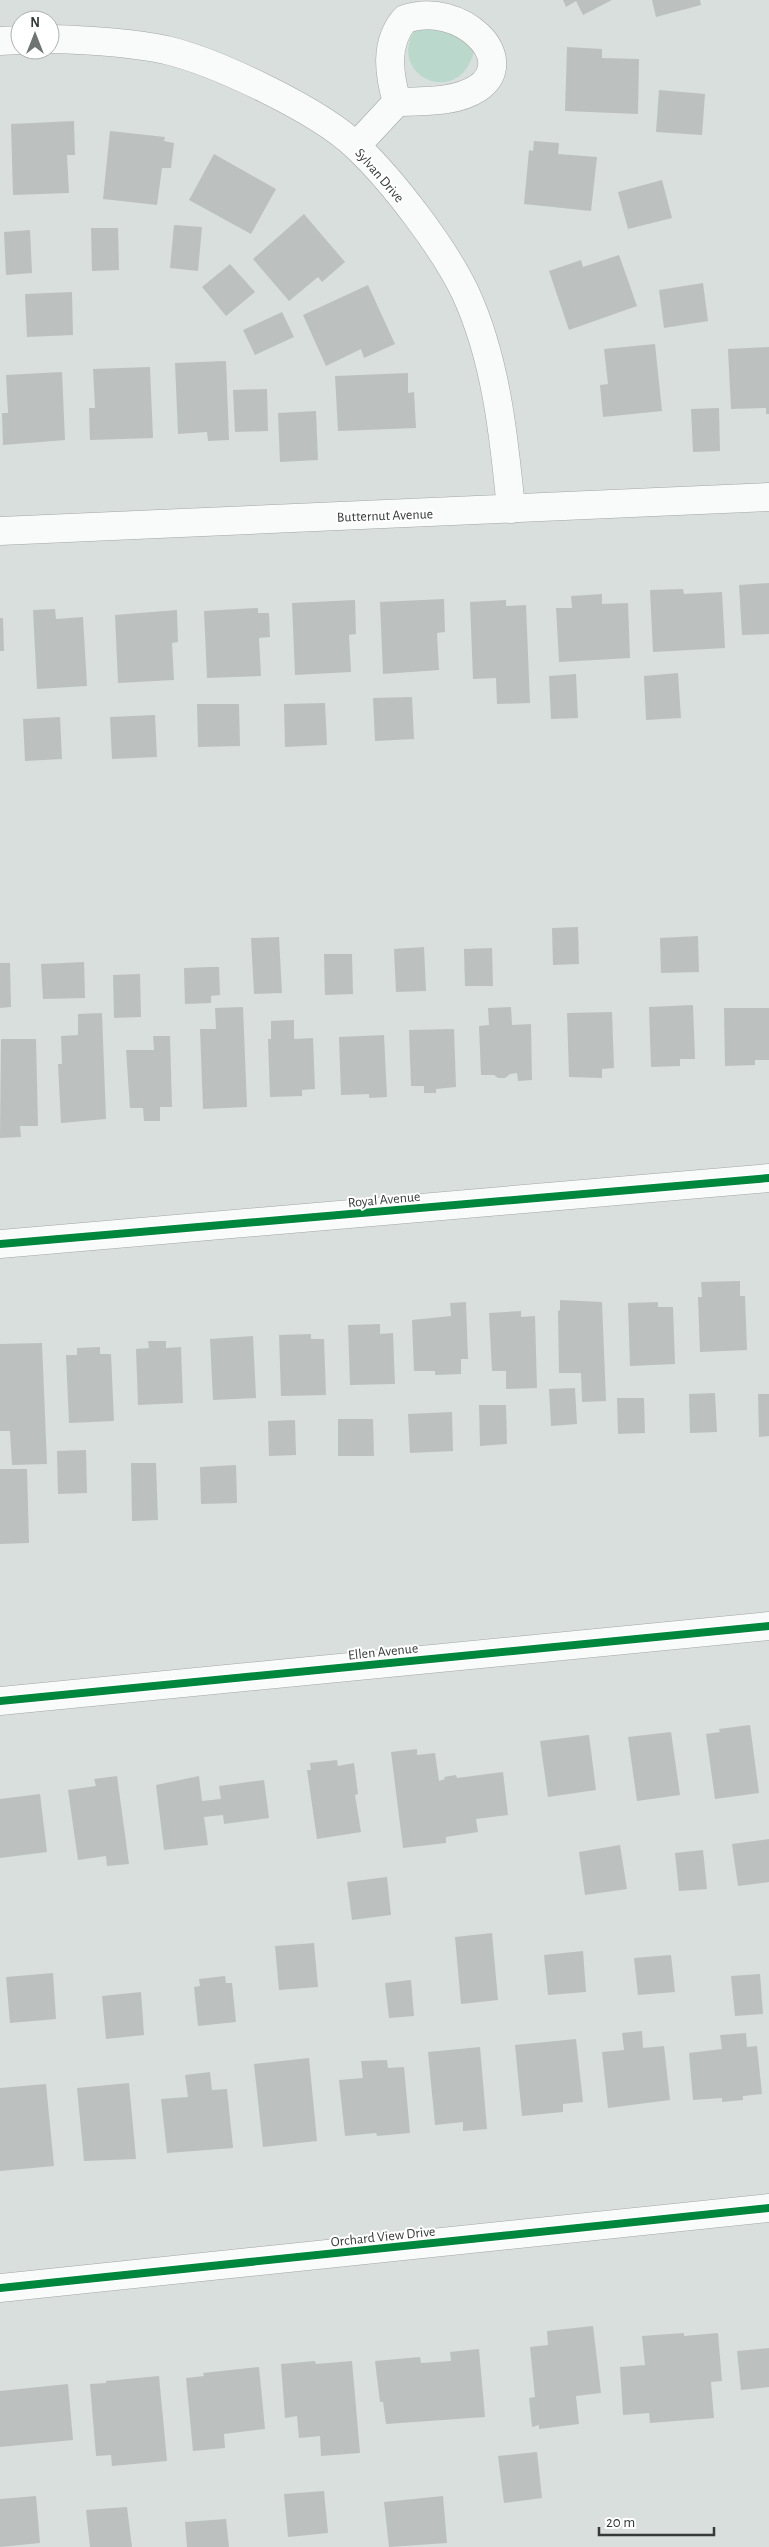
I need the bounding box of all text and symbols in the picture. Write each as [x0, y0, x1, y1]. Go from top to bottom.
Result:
north arrow [10, 10, 60, 60]
text: N [30, 16, 40, 30]
street label: Sylvan Drive [352, 146, 406, 205]
street label: Butternut Avenue [337, 507, 433, 525]
street label: Royal Avenue [347, 1190, 421, 1210]
street label: Ellen Avenue [347, 1641, 419, 1663]
street label: Orchard View Drive [330, 2225, 436, 2249]
scale bar [599, 2504, 714, 2536]
text: 20 m [606, 2515, 635, 2530]

